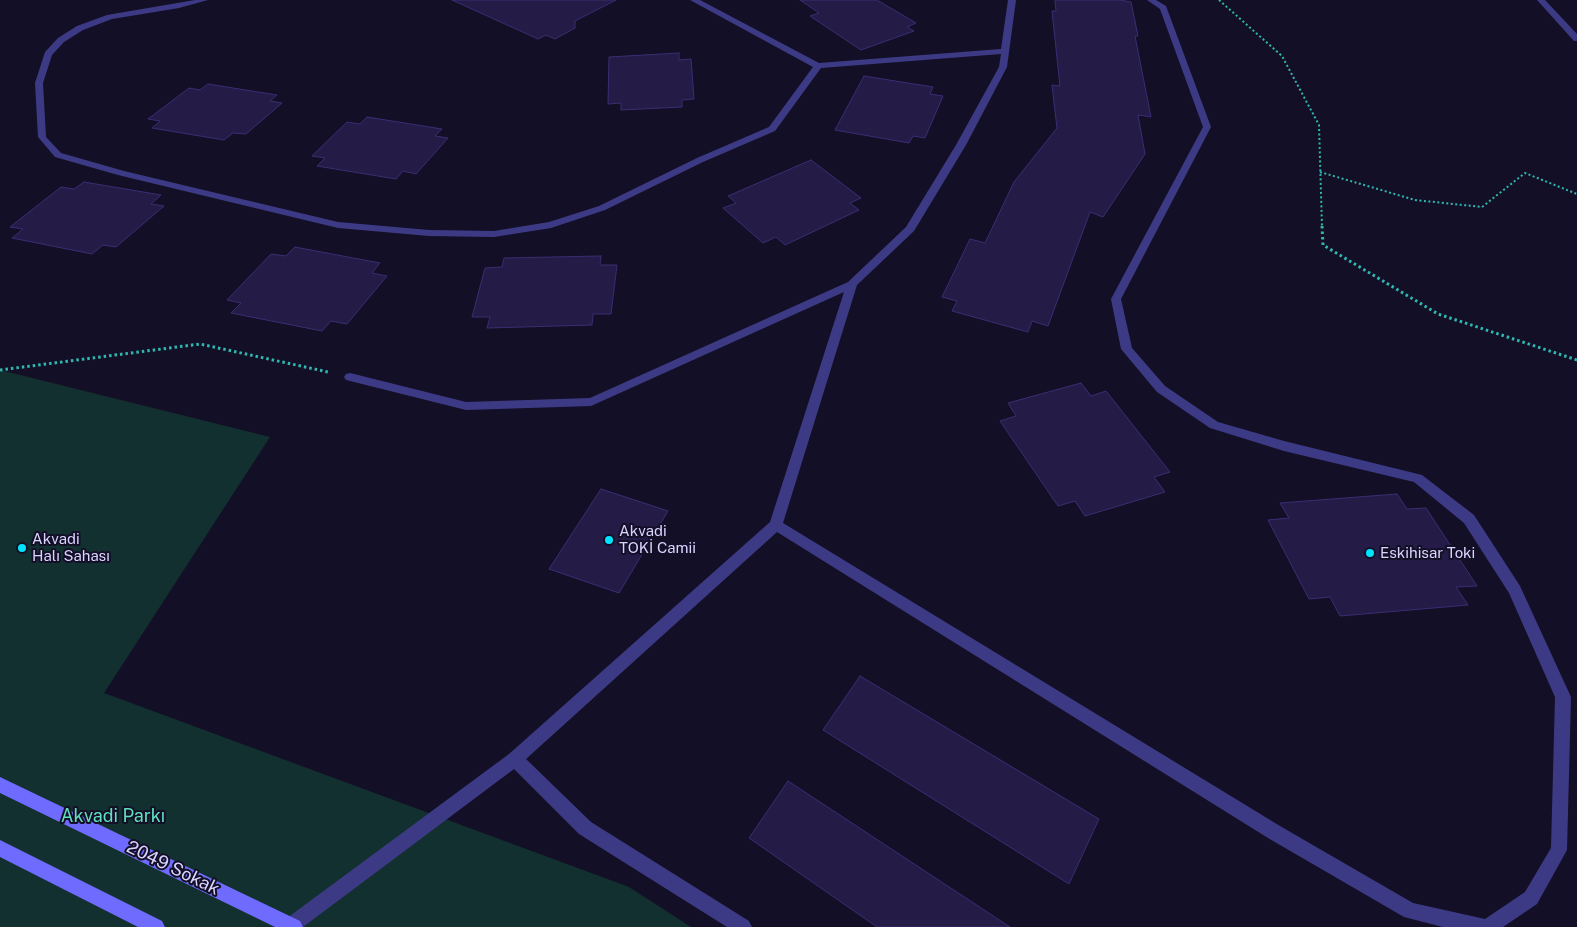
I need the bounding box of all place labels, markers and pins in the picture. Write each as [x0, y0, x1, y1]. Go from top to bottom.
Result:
place label: Akvadi TOKİ Camii [619, 522, 696, 557]
place label: Akvadi Halı Sahası [32, 530, 110, 565]
marker: Akvadi TOKİ Camii [603, 534, 615, 546]
marker: Akvadi Halı Sahası [16, 542, 28, 554]
place label: Eskihisar Toki [1380, 544, 1475, 562]
marker: Eskihisar Toki [1364, 547, 1376, 559]

